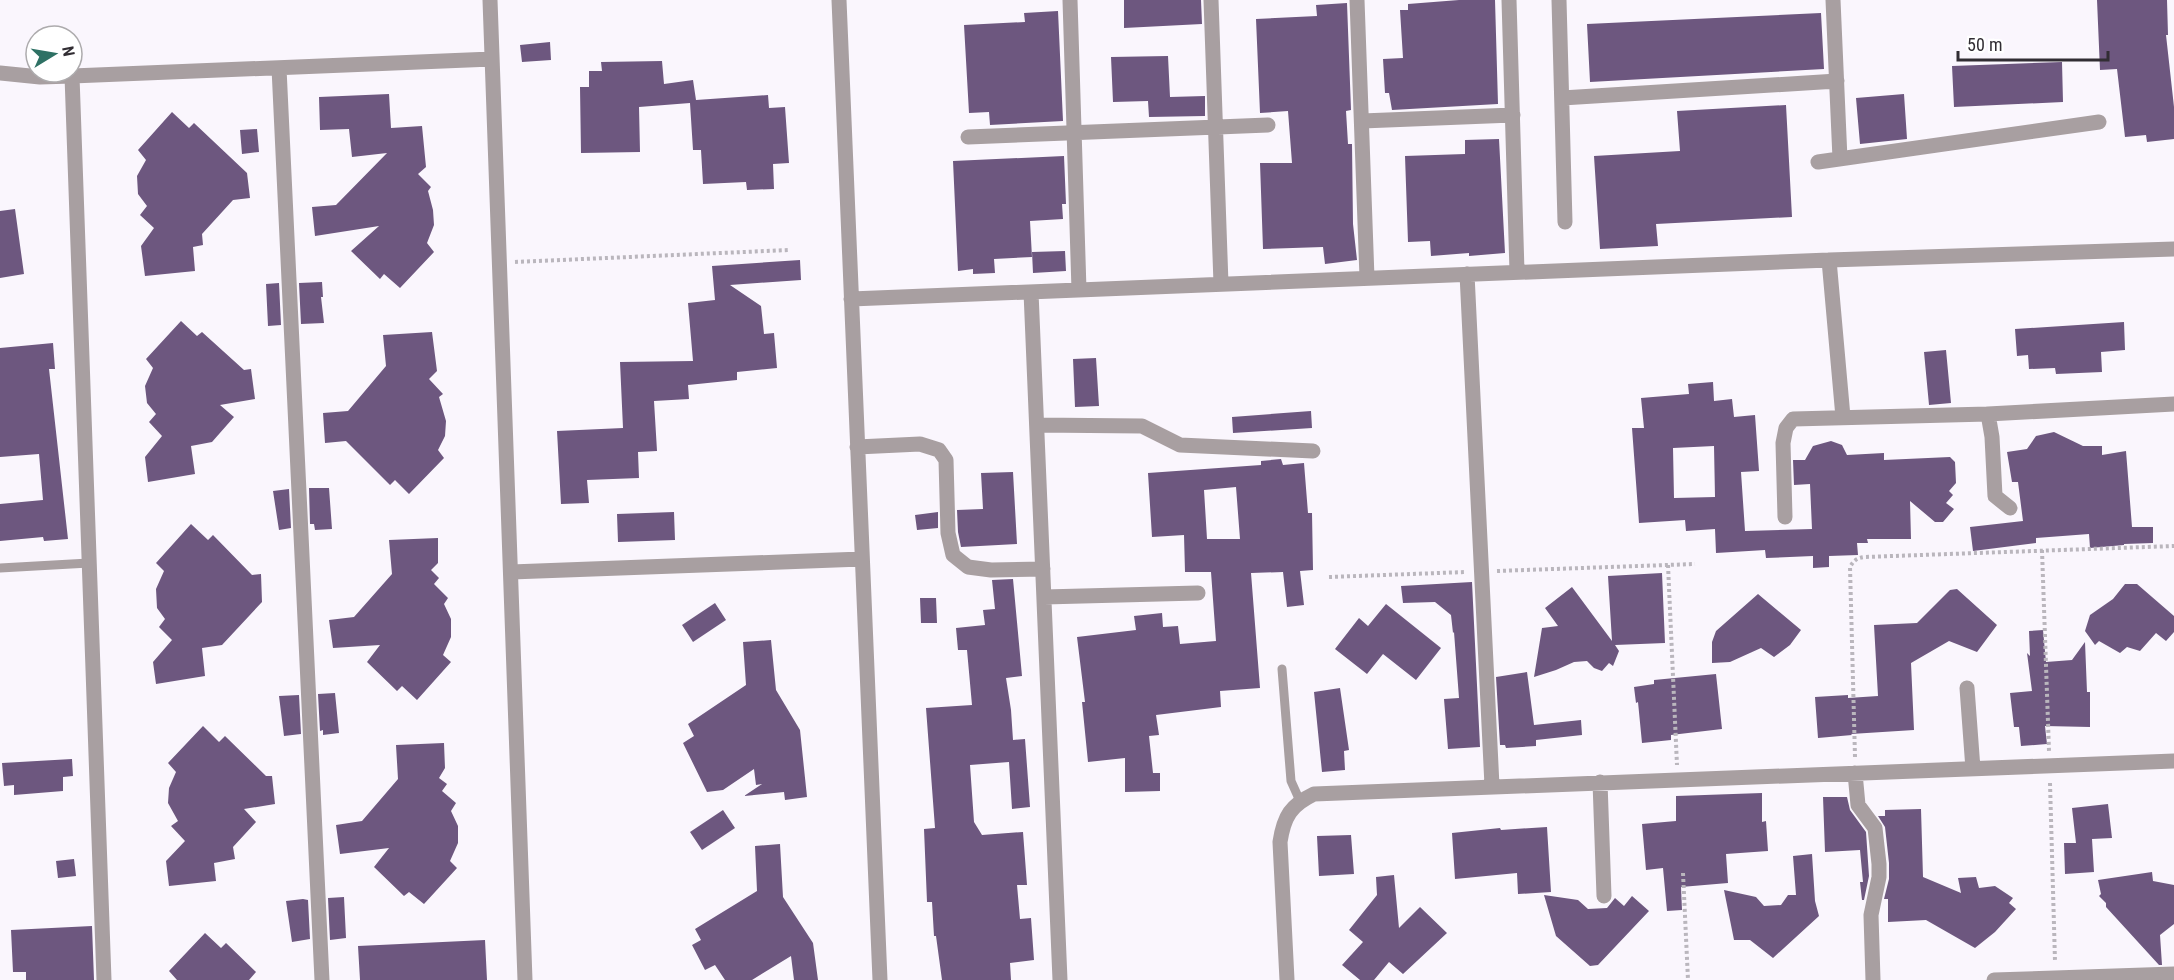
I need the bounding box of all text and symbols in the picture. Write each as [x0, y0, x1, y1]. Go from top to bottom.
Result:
north arrow [24, 24, 84, 84]
scale bar [1958, 24, 2108, 62]
text: 50 m [1967, 34, 2002, 55]
text: N [58, 45, 78, 58]

